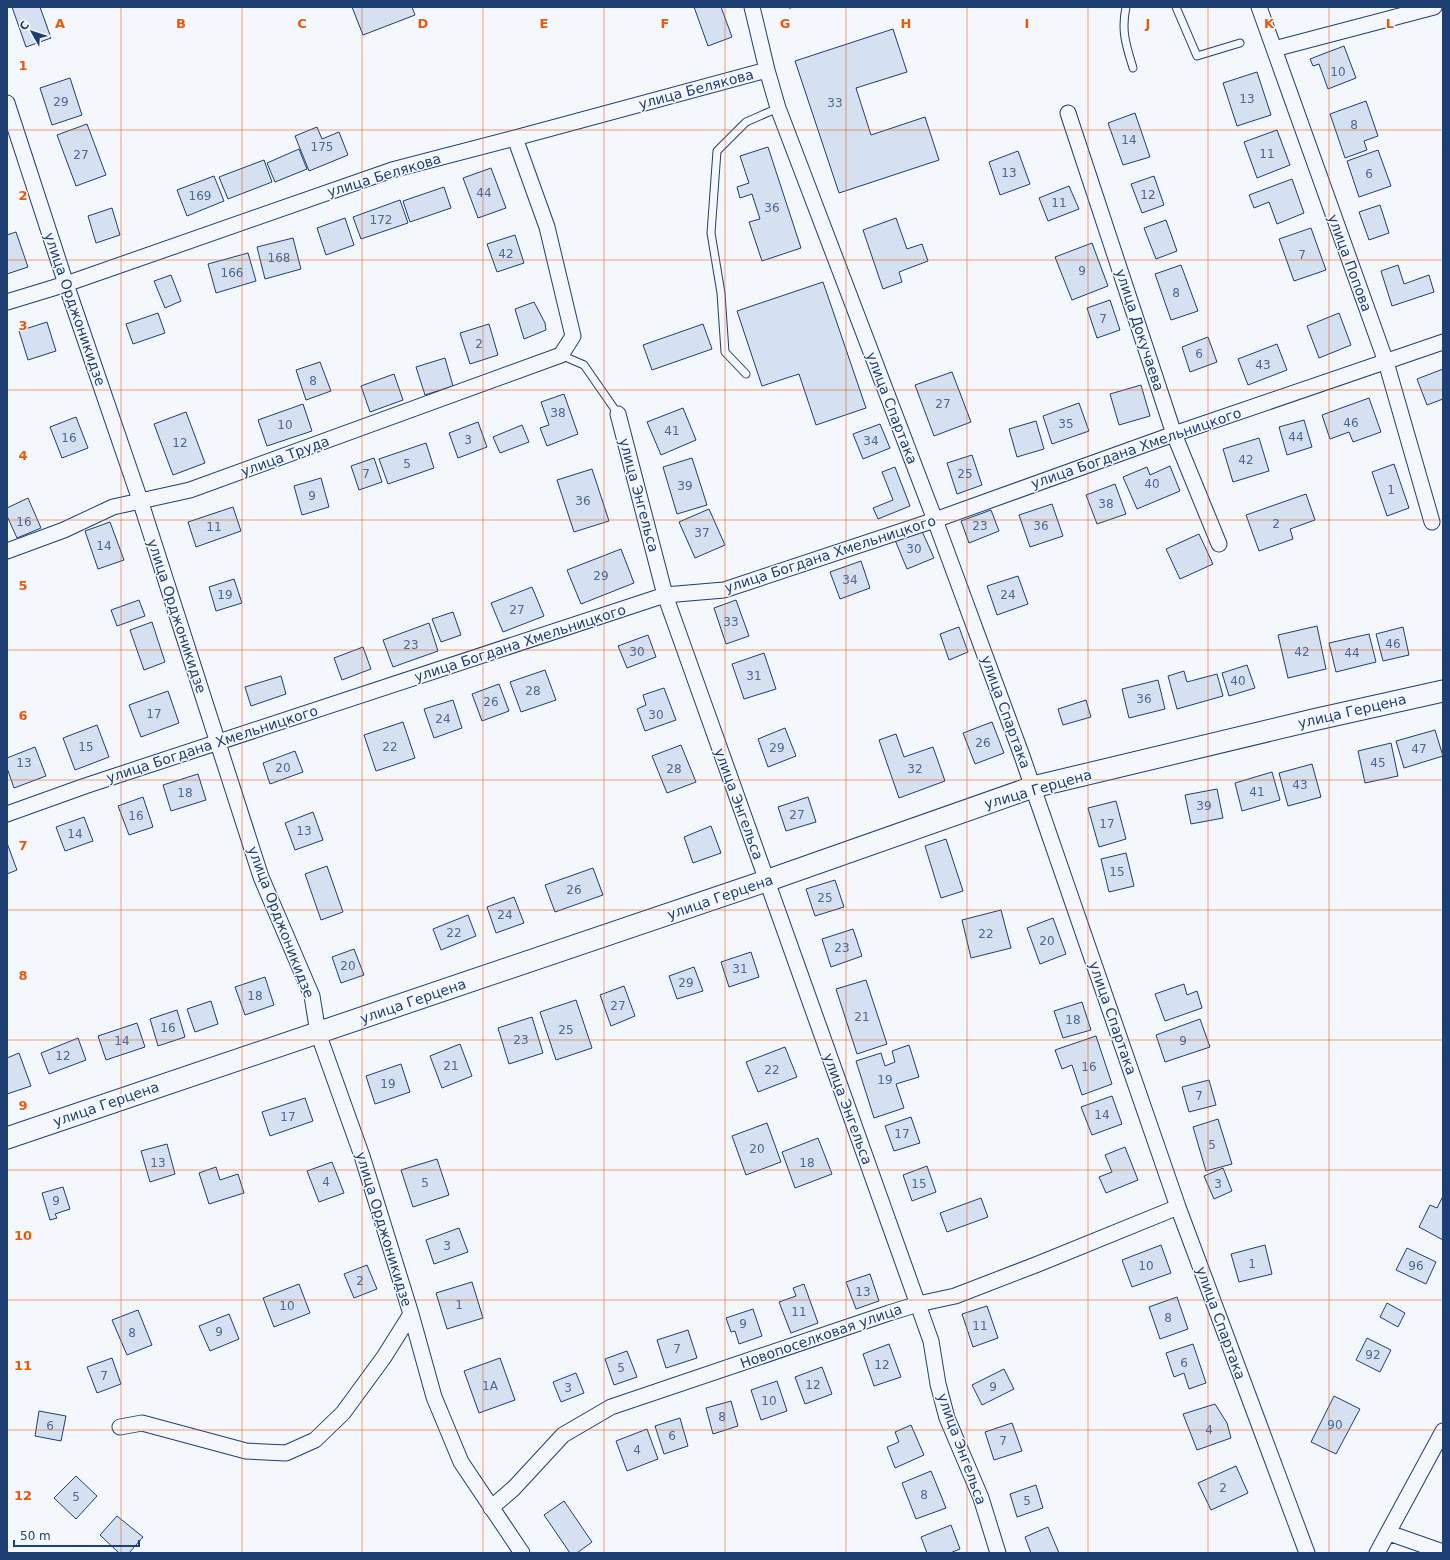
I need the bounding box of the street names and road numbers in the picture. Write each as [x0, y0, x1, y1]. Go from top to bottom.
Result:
street label: улица Белякова [637, 66, 755, 112]
street label: улица Белякова [325, 150, 443, 200]
street label: улица Попова [1325, 212, 1375, 314]
street label: улица Орджоникидзе [41, 230, 109, 388]
street label: улица Докучаева [1113, 267, 1167, 393]
street label: улица Спартака [863, 350, 921, 466]
street label: улица Богдана Хмельницкого [1029, 404, 1243, 492]
street label: улица Труда [239, 433, 331, 479]
street label: улица Энгельса [616, 436, 662, 554]
street label: улица Богдана Хмельницкого [722, 512, 938, 596]
street label: улица Орджоникидзе [144, 537, 210, 695]
street label: улица Богдана Хмельницкого [412, 601, 628, 685]
street label: улица Спартака [978, 653, 1034, 771]
street label: улица Герцена [1296, 691, 1408, 731]
street label: улица Богдана Хмельницкого [104, 702, 320, 786]
street label: улица Энгельса [711, 746, 767, 862]
street label: улица Герцена [983, 766, 1093, 812]
street label: улица Орджоникидзе [245, 844, 317, 1000]
street label: улица Герцена [665, 871, 775, 923]
street label: улица Спартака [1086, 959, 1140, 1077]
street label: улица Герцена [358, 975, 468, 1027]
street label: улица Энгельса [820, 1051, 876, 1167]
street label: улица Герцена [51, 1078, 161, 1130]
street label: улица Орджоникидзе [353, 1150, 415, 1308]
street label: улица Спартака [1193, 1264, 1249, 1382]
street label: Новопоселковая улица [738, 1301, 904, 1371]
street label: улица Энгельса [934, 1391, 990, 1507]

